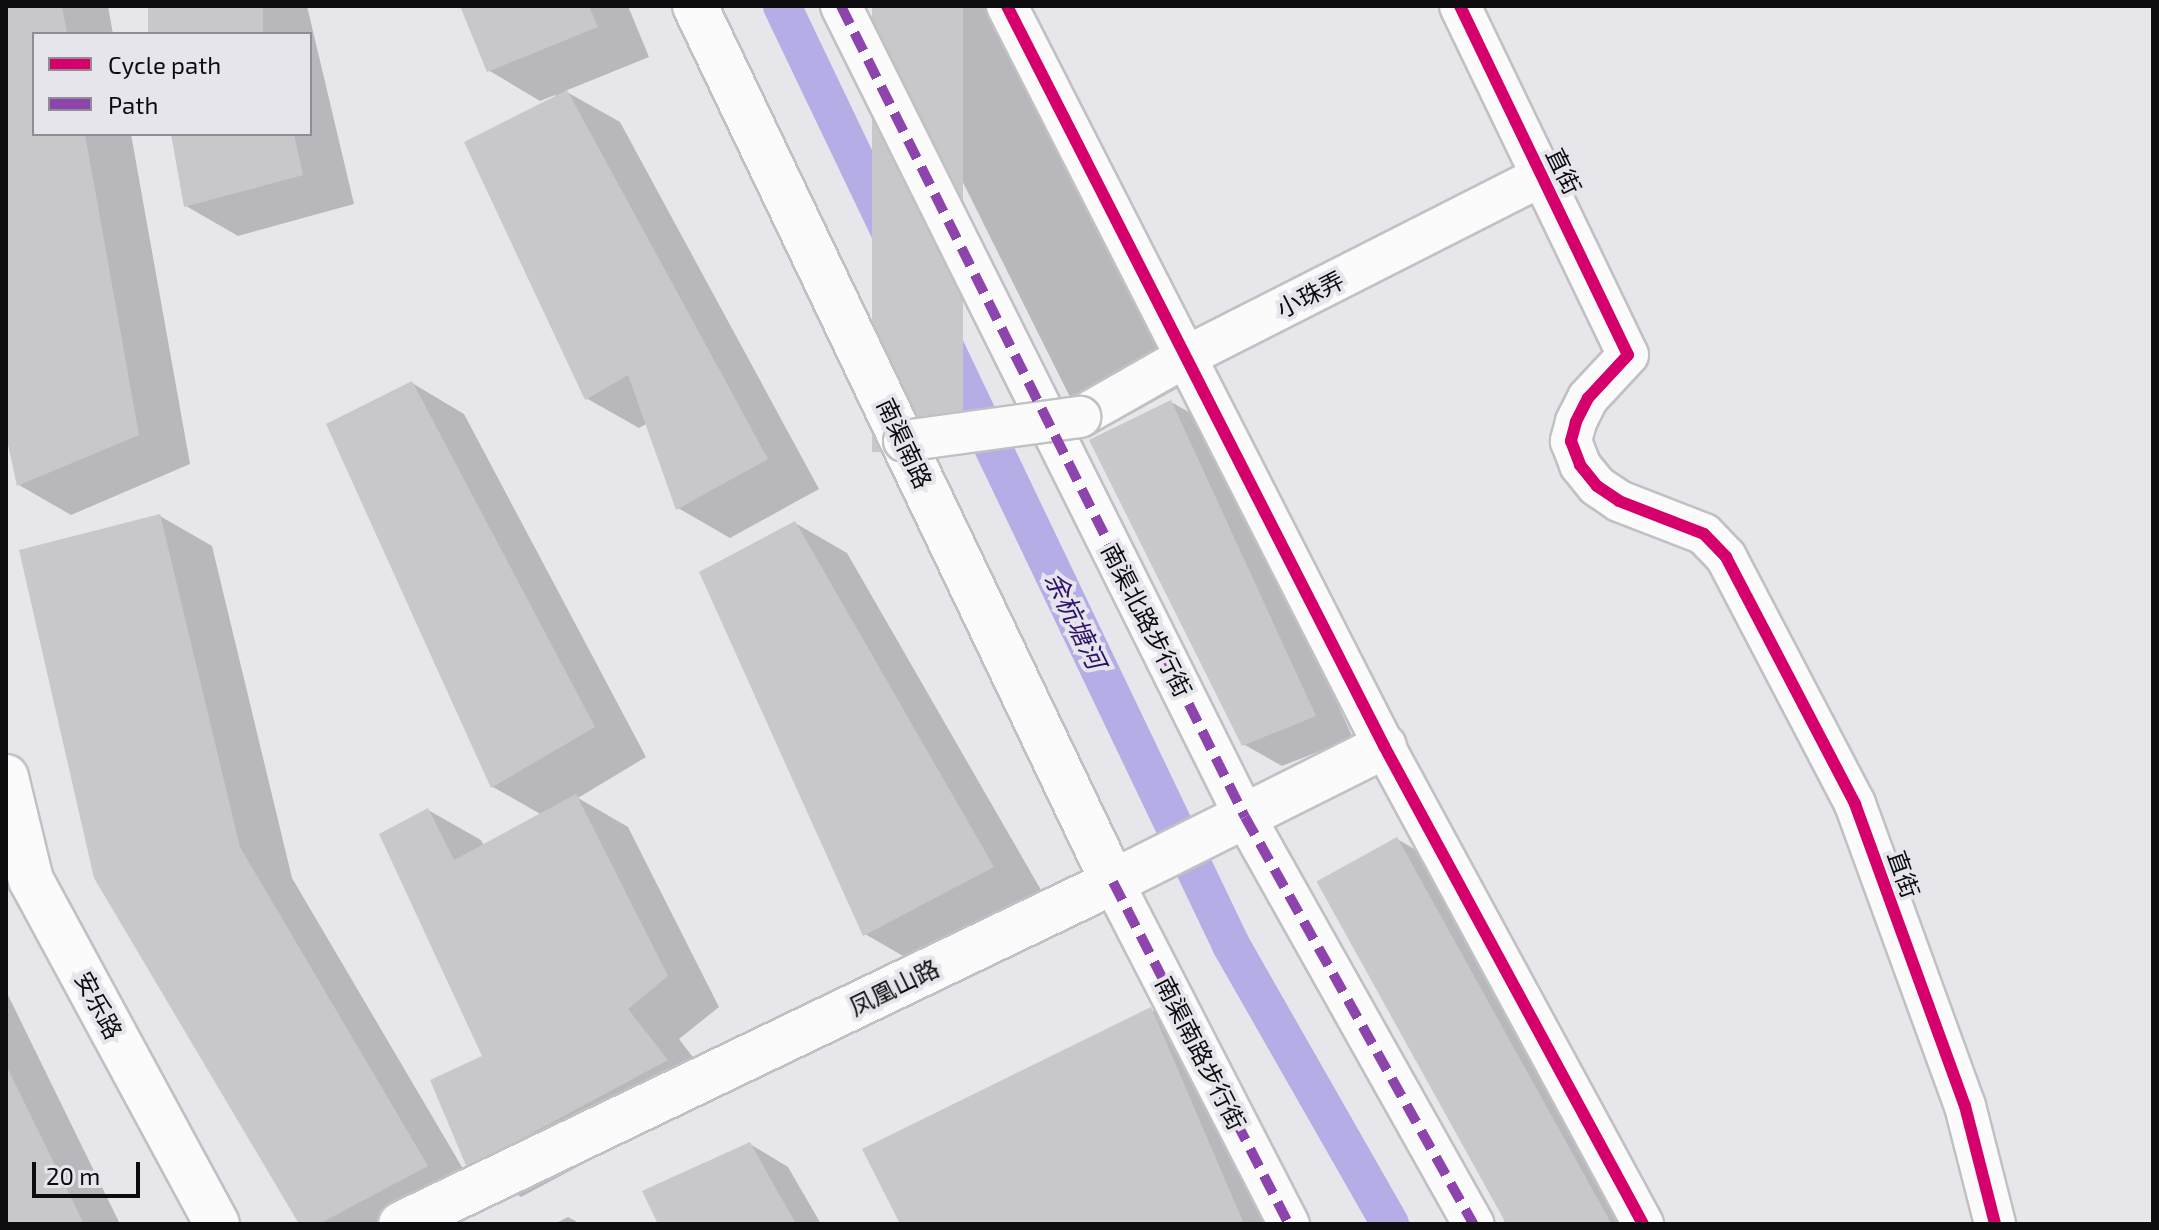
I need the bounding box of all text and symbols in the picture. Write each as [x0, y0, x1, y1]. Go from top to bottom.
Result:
legend [32, 32, 312, 136]
text: Cycle path [108, 50, 221, 79]
text: Path [108, 90, 158, 119]
street label: 直街 [1541, 143, 1587, 199]
street label: 小珠弄 [1271, 265, 1349, 323]
street label: 南渠南路 [872, 393, 938, 493]
street label: 南渠北路步行街 [1096, 539, 1198, 701]
water label: 余杭塘河 [1039, 566, 1113, 674]
street label: 直街 [1882, 847, 1926, 901]
street label: 凤凰山路 [845, 953, 943, 1021]
street label: 安乐路 [69, 966, 129, 1044]
street label: 南渠南路步行街 [1150, 972, 1252, 1134]
scale bar [36, 1146, 144, 1196]
text: 20 m [46, 1161, 100, 1190]

